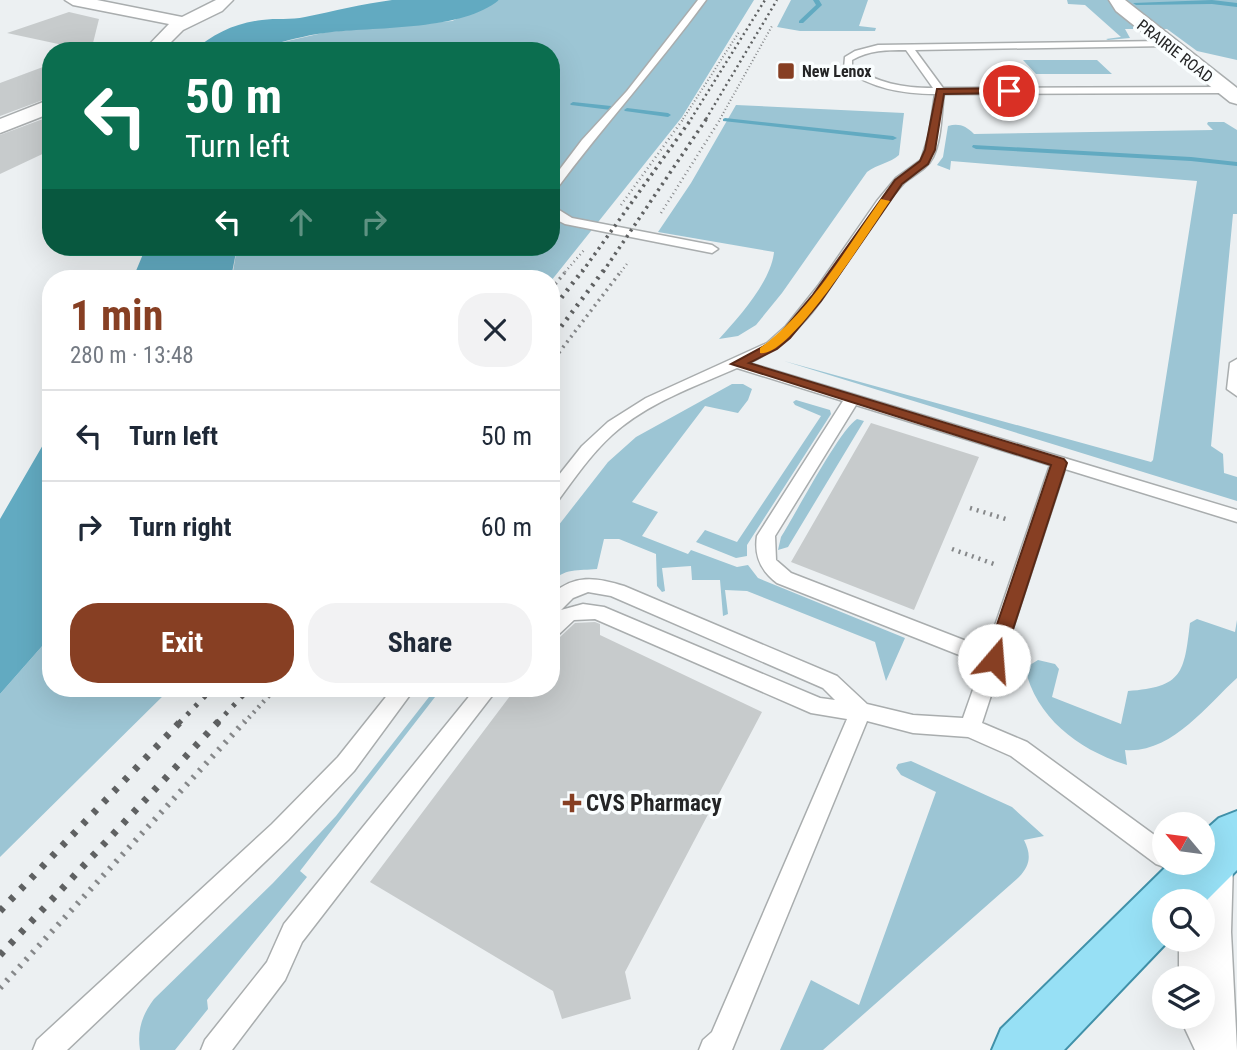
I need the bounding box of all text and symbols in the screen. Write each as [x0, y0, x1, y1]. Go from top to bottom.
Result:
street label: PRAIRIE ROAD [1133, 15, 1217, 87]
marker: New Lenox [776, 61, 796, 81]
pin [979, 61, 1039, 121]
place label: New Lenox [802, 62, 872, 81]
text: 50 m [185, 68, 282, 125]
icon: left [70, 70, 161, 161]
icon: arrive [990, 72, 1028, 110]
text: Turn left [185, 127, 290, 165]
icon: left [209, 203, 247, 241]
icon: ahead [282, 203, 320, 241]
icon: right [355, 203, 393, 241]
text: 1 min [70, 291, 163, 340]
button: close [458, 293, 532, 367]
text: 280 m · 13:48 [70, 342, 194, 369]
icon: left [70, 417, 108, 455]
text: Turn left [129, 421, 218, 451]
text: 50 m [481, 421, 532, 451]
icon: right [70, 508, 108, 546]
text: Turn right [129, 512, 231, 542]
text: 60 m [481, 512, 532, 542]
button: Exit [70, 603, 294, 683]
button: Share [308, 603, 532, 683]
position arrow [957, 623, 1031, 697]
place label: CVS Pharmacy [586, 790, 722, 817]
marker: CVS Pharmacy [564, 795, 580, 811]
north arrow [1152, 812, 1214, 875]
map controls [1152, 812, 1215, 1029]
button: search [1152, 889, 1215, 952]
button: layers [1152, 966, 1215, 1029]

